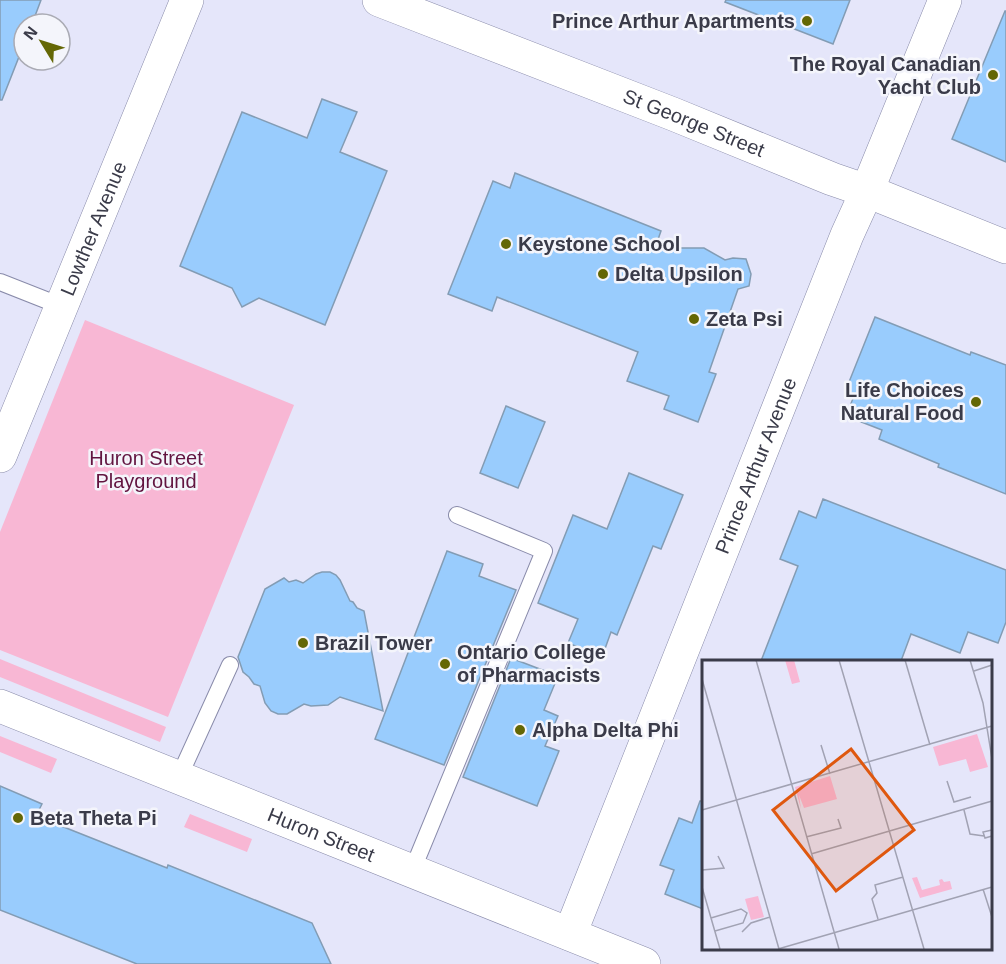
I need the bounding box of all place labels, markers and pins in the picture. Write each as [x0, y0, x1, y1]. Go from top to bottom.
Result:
place label: Prince Arthur Apartments [552, 10, 795, 32]
marker: Prince Arthur Apartments [800, 14, 814, 28]
place label: The Royal Canadian Yacht Club [790, 53, 981, 98]
marker: The Royal Canadian Yacht Club [986, 68, 1000, 82]
place label: Keystone School [518, 233, 680, 255]
marker: Keystone School [499, 237, 513, 251]
place label: Delta Upsilon [615, 263, 743, 285]
marker: Delta Upsilon [596, 267, 610, 281]
place label: Zeta Psi [706, 308, 783, 330]
marker: Zeta Psi [687, 312, 701, 326]
place label: Life Choices Natural Food [841, 379, 964, 424]
marker: Life Choices Natural Food [969, 395, 983, 409]
place label: Brazil Tower [315, 632, 433, 654]
marker: Brazil Tower [296, 636, 310, 650]
place label: Ontario College of Pharmacists [457, 641, 606, 686]
marker: Ontario College of Pharmacists [438, 657, 452, 671]
place label: Alpha Delta Phi [532, 719, 679, 741]
marker: Alpha Delta Phi [513, 723, 527, 737]
place label: Beta Theta Pi [30, 807, 157, 829]
marker: Beta Theta Pi [11, 811, 25, 825]

